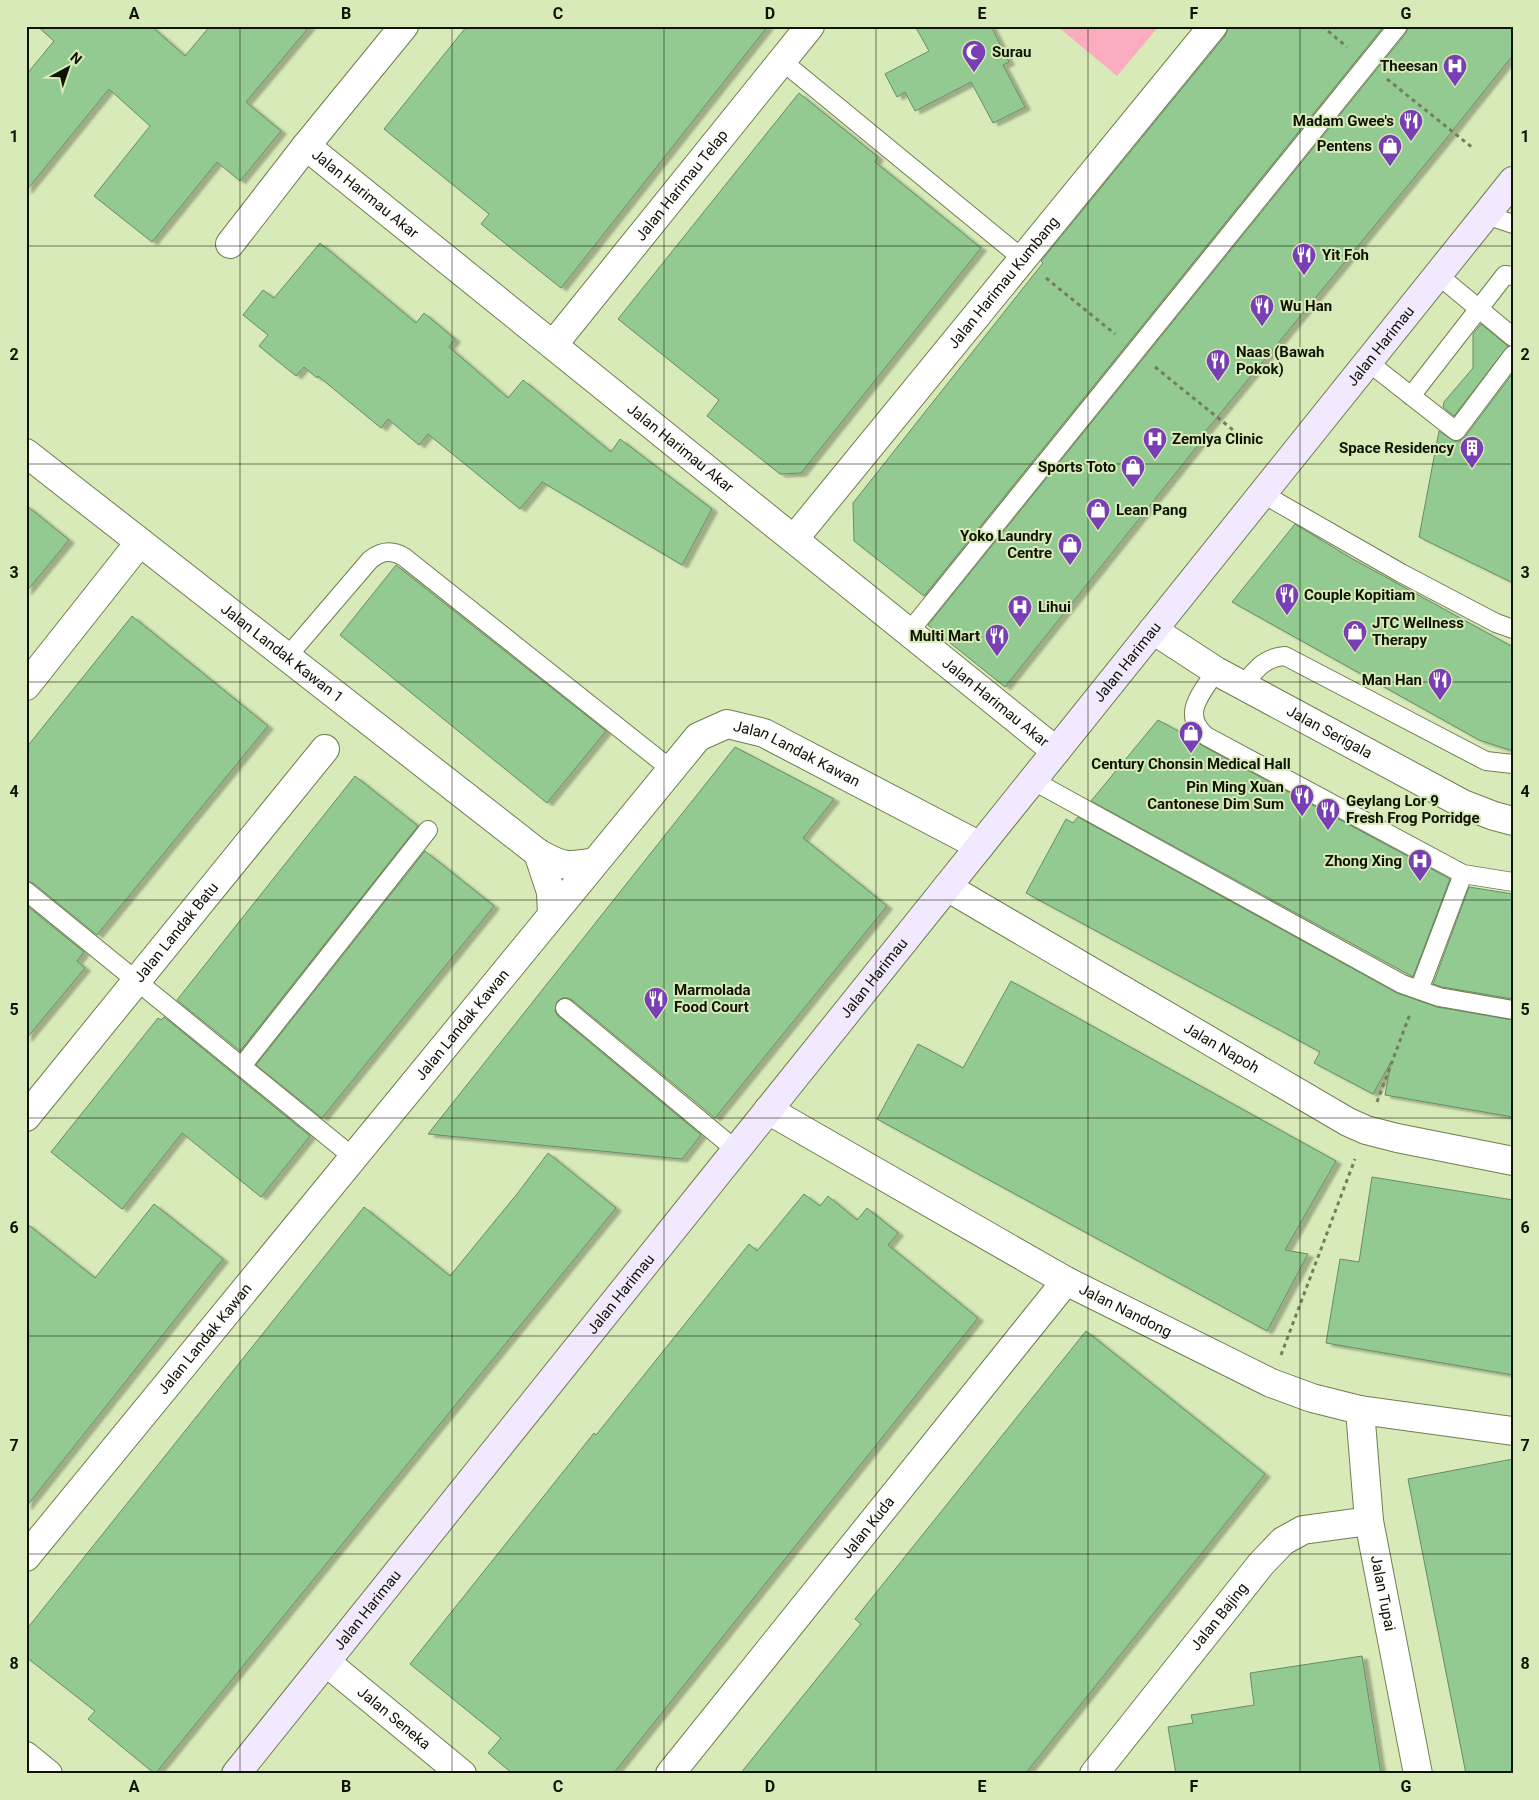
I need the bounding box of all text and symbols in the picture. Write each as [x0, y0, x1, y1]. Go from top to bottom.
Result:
text: A [129, 4, 140, 23]
text: B [341, 4, 351, 23]
text: C [553, 4, 563, 23]
text: D [765, 4, 775, 23]
text: E [978, 4, 987, 23]
text: F [1190, 4, 1199, 23]
text: G [1401, 4, 1412, 23]
mosque icon: Surau [961, 39, 987, 73]
north arrow [42, 42, 92, 92]
place label: Surau [992, 43, 1031, 61]
text: N [67, 49, 85, 67]
hospital icon: Theesan [1442, 53, 1468, 87]
place label: Theesan [1380, 57, 1438, 75]
restaurant icon: Madam Gwee's [1398, 108, 1424, 142]
place label: Madam Gwee's [1293, 112, 1394, 130]
street label: Jalan Harimau Telap [631, 126, 732, 245]
text: 1 [9, 127, 19, 146]
text: 1 [1520, 127, 1530, 146]
shop icon: Pentens [1377, 133, 1403, 167]
place label: Pentens [1317, 137, 1372, 155]
street label: Jalan Harimau Akar [308, 145, 422, 242]
street label: Jalan Harimau Kumbang [944, 213, 1063, 352]
restaurant icon: Yit Foh [1291, 242, 1317, 276]
place label: Yit Foh [1322, 246, 1369, 264]
restaurant icon: Wu Han [1249, 293, 1275, 327]
place label: Wu Han [1280, 297, 1332, 315]
street label: Jalan Harimau [1343, 302, 1418, 390]
place label: Naas (Bawah Pokok) [1236, 343, 1324, 378]
text: 2 [9, 345, 19, 364]
text: 2 [1520, 345, 1530, 364]
restaurant icon: Naas (Bawah Pokok) [1205, 348, 1231, 382]
street label: Jalan Harimau Akar [623, 400, 737, 496]
hospital icon: Zemlya Clinic [1142, 426, 1168, 460]
place label: Zemlya Clinic [1172, 430, 1263, 448]
building icon: Space Residency [1459, 435, 1485, 469]
place label: Space Residency [1339, 439, 1454, 457]
shop icon: Sports Toto [1120, 454, 1146, 488]
place label: Sports Toto [1038, 458, 1116, 476]
shop icon: Lean Pang [1085, 497, 1111, 531]
place label: Lean Pang [1116, 501, 1187, 519]
place label: Yoko Laundry Centre [960, 527, 1052, 562]
shop icon: Yoko Laundry Centre [1057, 532, 1083, 566]
text: 3 [9, 563, 19, 582]
text: 3 [1520, 563, 1530, 582]
restaurant icon: Couple Kopitiam [1274, 582, 1300, 616]
place label: Couple Kopitiam [1304, 586, 1415, 604]
hospital icon: Lihui [1007, 594, 1033, 628]
place label: Lihui [1038, 598, 1071, 616]
street label: Jalan Landak Kawan 1 [217, 600, 347, 706]
place label: JTC Wellness Therapy [1372, 614, 1464, 649]
street label: Jalan Harimau [1090, 618, 1165, 706]
shop icon: JTC Wellness Therapy [1342, 619, 1368, 653]
restaurant icon: Multi Mart [984, 623, 1010, 657]
place label: Multi Mart [910, 627, 980, 645]
street label: Jalan Harimau Akar [939, 654, 1053, 751]
restaurant icon: Man Han [1427, 667, 1453, 701]
place label: Man Han [1362, 671, 1422, 689]
street label: Jalan Serigala [1284, 702, 1375, 762]
street label: Jalan Landak Kawan [732, 717, 863, 791]
shop icon: Century Chonsin Medical Hall [1178, 720, 1204, 754]
place label: Century Chonsin Medical Hall [1091, 755, 1291, 773]
place label: Pin Ming Xuan Cantonese Dim Sum [1147, 778, 1284, 813]
text: 4 [9, 782, 19, 801]
text: 4 [1520, 782, 1530, 801]
restaurant icon: Pin Ming Xuan Cantonese Dim Sum [1289, 783, 1315, 817]
place label: Geylang Lor 9 Fresh Frog Porridge [1346, 792, 1480, 827]
restaurant icon: Geylang Lor 9 Fresh Frog Porridge [1315, 797, 1341, 831]
hospital icon: Zhong Xing [1407, 848, 1433, 882]
place label: Zhong Xing [1325, 852, 1402, 870]
street label: Jalan Landak Batu [130, 879, 222, 986]
street label: Jalan Harimau [836, 934, 912, 1022]
street label: Jalan Landak Kawan [411, 966, 513, 1084]
place label: Marmolada Food Court [674, 981, 751, 1016]
restaurant icon: Marmolada Food Court [643, 986, 669, 1020]
text: 5 [9, 1000, 19, 1019]
text: 5 [1520, 1000, 1530, 1019]
street label: Jalan Napoh [1180, 1019, 1262, 1077]
text: 6 [9, 1218, 19, 1237]
text: 6 [1520, 1218, 1530, 1237]
street label: Jalan Harimau [583, 1250, 658, 1338]
street label: Jalan Landak Kawan [154, 1280, 256, 1398]
street label: Jalan Nandong [1076, 1280, 1175, 1341]
text: 7 [9, 1436, 19, 1455]
text: 7 [1520, 1436, 1530, 1455]
street label: Jalan Kuda [838, 1493, 898, 1562]
street label: Jalan Tupai [1367, 1554, 1399, 1633]
street label: Jalan Harimau [330, 1566, 405, 1654]
street label: Jalan Bajing [1187, 1579, 1252, 1654]
text: 8 [9, 1654, 19, 1673]
text: 8 [1520, 1654, 1530, 1673]
street label: Jalan Seneka [354, 1683, 434, 1753]
text: A [129, 1777, 140, 1796]
text: B [341, 1777, 351, 1796]
text: C [553, 1777, 563, 1796]
text: D [765, 1777, 775, 1796]
text: E [978, 1777, 987, 1796]
text: F [1190, 1777, 1199, 1796]
text: G [1401, 1777, 1412, 1796]

